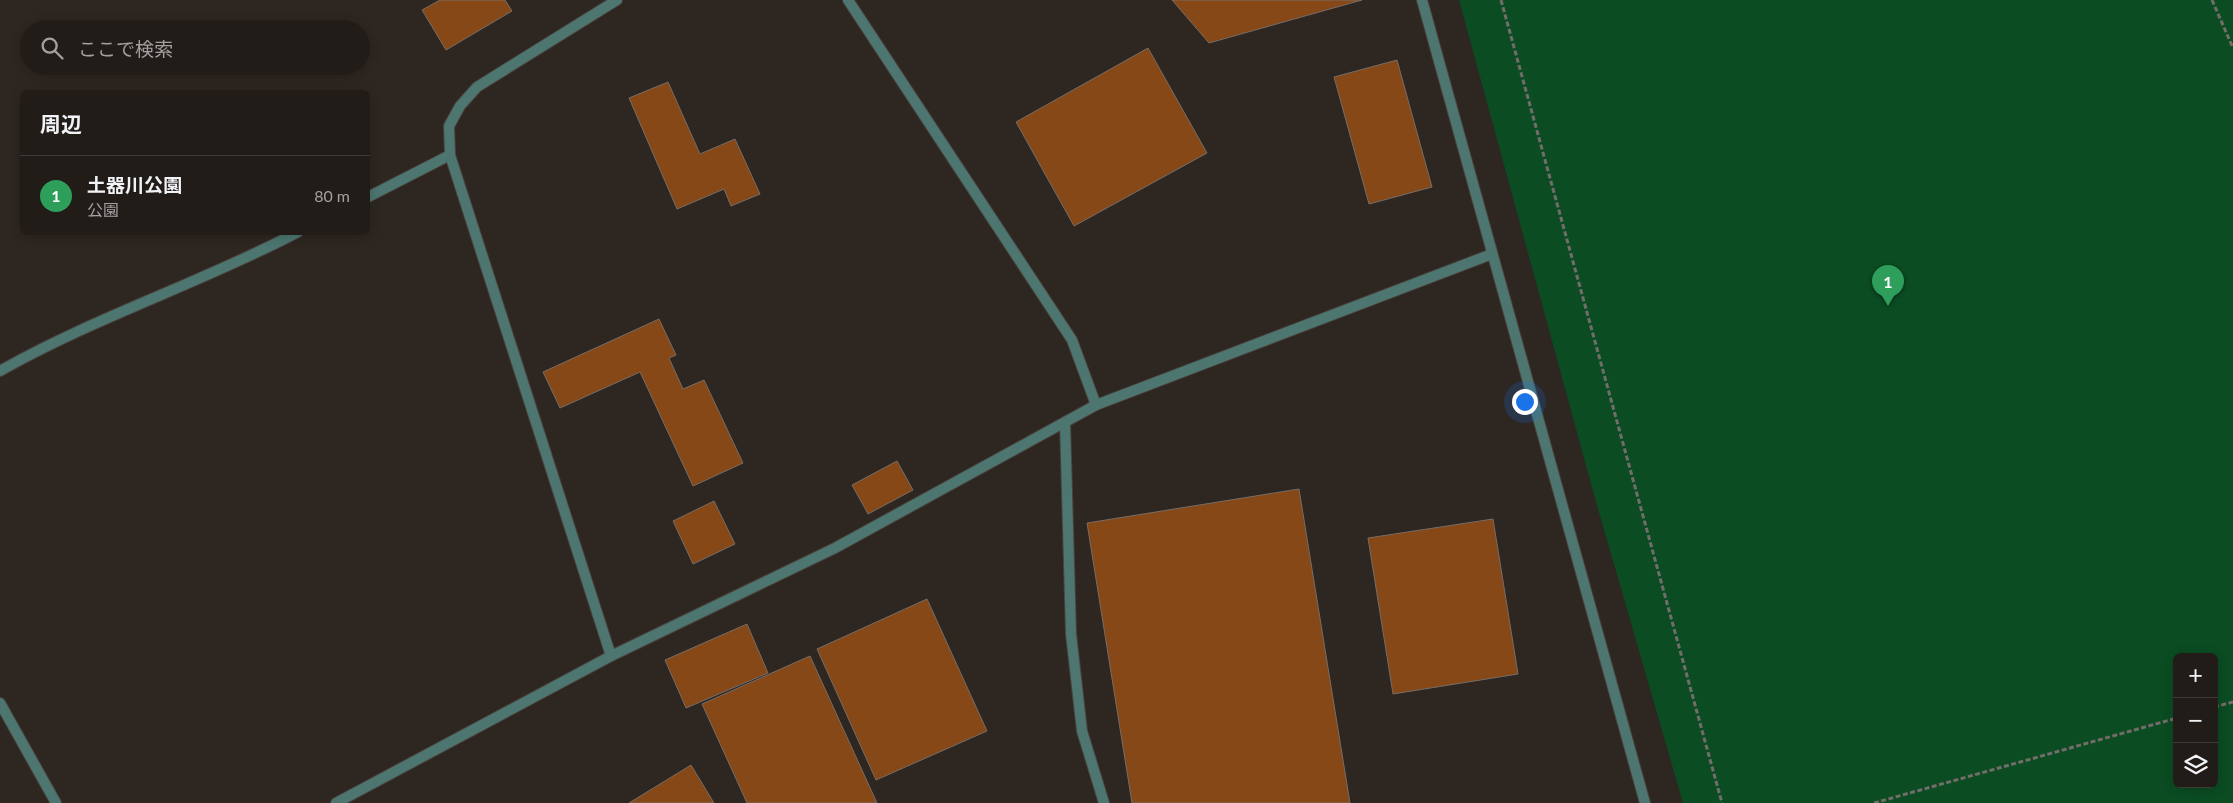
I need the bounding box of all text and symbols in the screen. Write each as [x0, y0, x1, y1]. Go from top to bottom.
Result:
search box [20, 20, 370, 75]
icon: search [38, 34, 66, 62]
text: ここで検索 [78, 37, 173, 60]
text: 周辺 [40, 111, 82, 136]
text: 土器川公園 [87, 173, 182, 196]
text: 1 [51, 186, 61, 205]
text: 80 m [314, 186, 350, 205]
text: 公園 [87, 200, 119, 219]
pin: 1 [1872, 265, 1904, 306]
your location [1512, 389, 1538, 415]
map controls [2173, 653, 2218, 788]
button: + [2173, 653, 2218, 698]
button: − [2173, 698, 2218, 743]
button: layers [2173, 743, 2218, 788]

